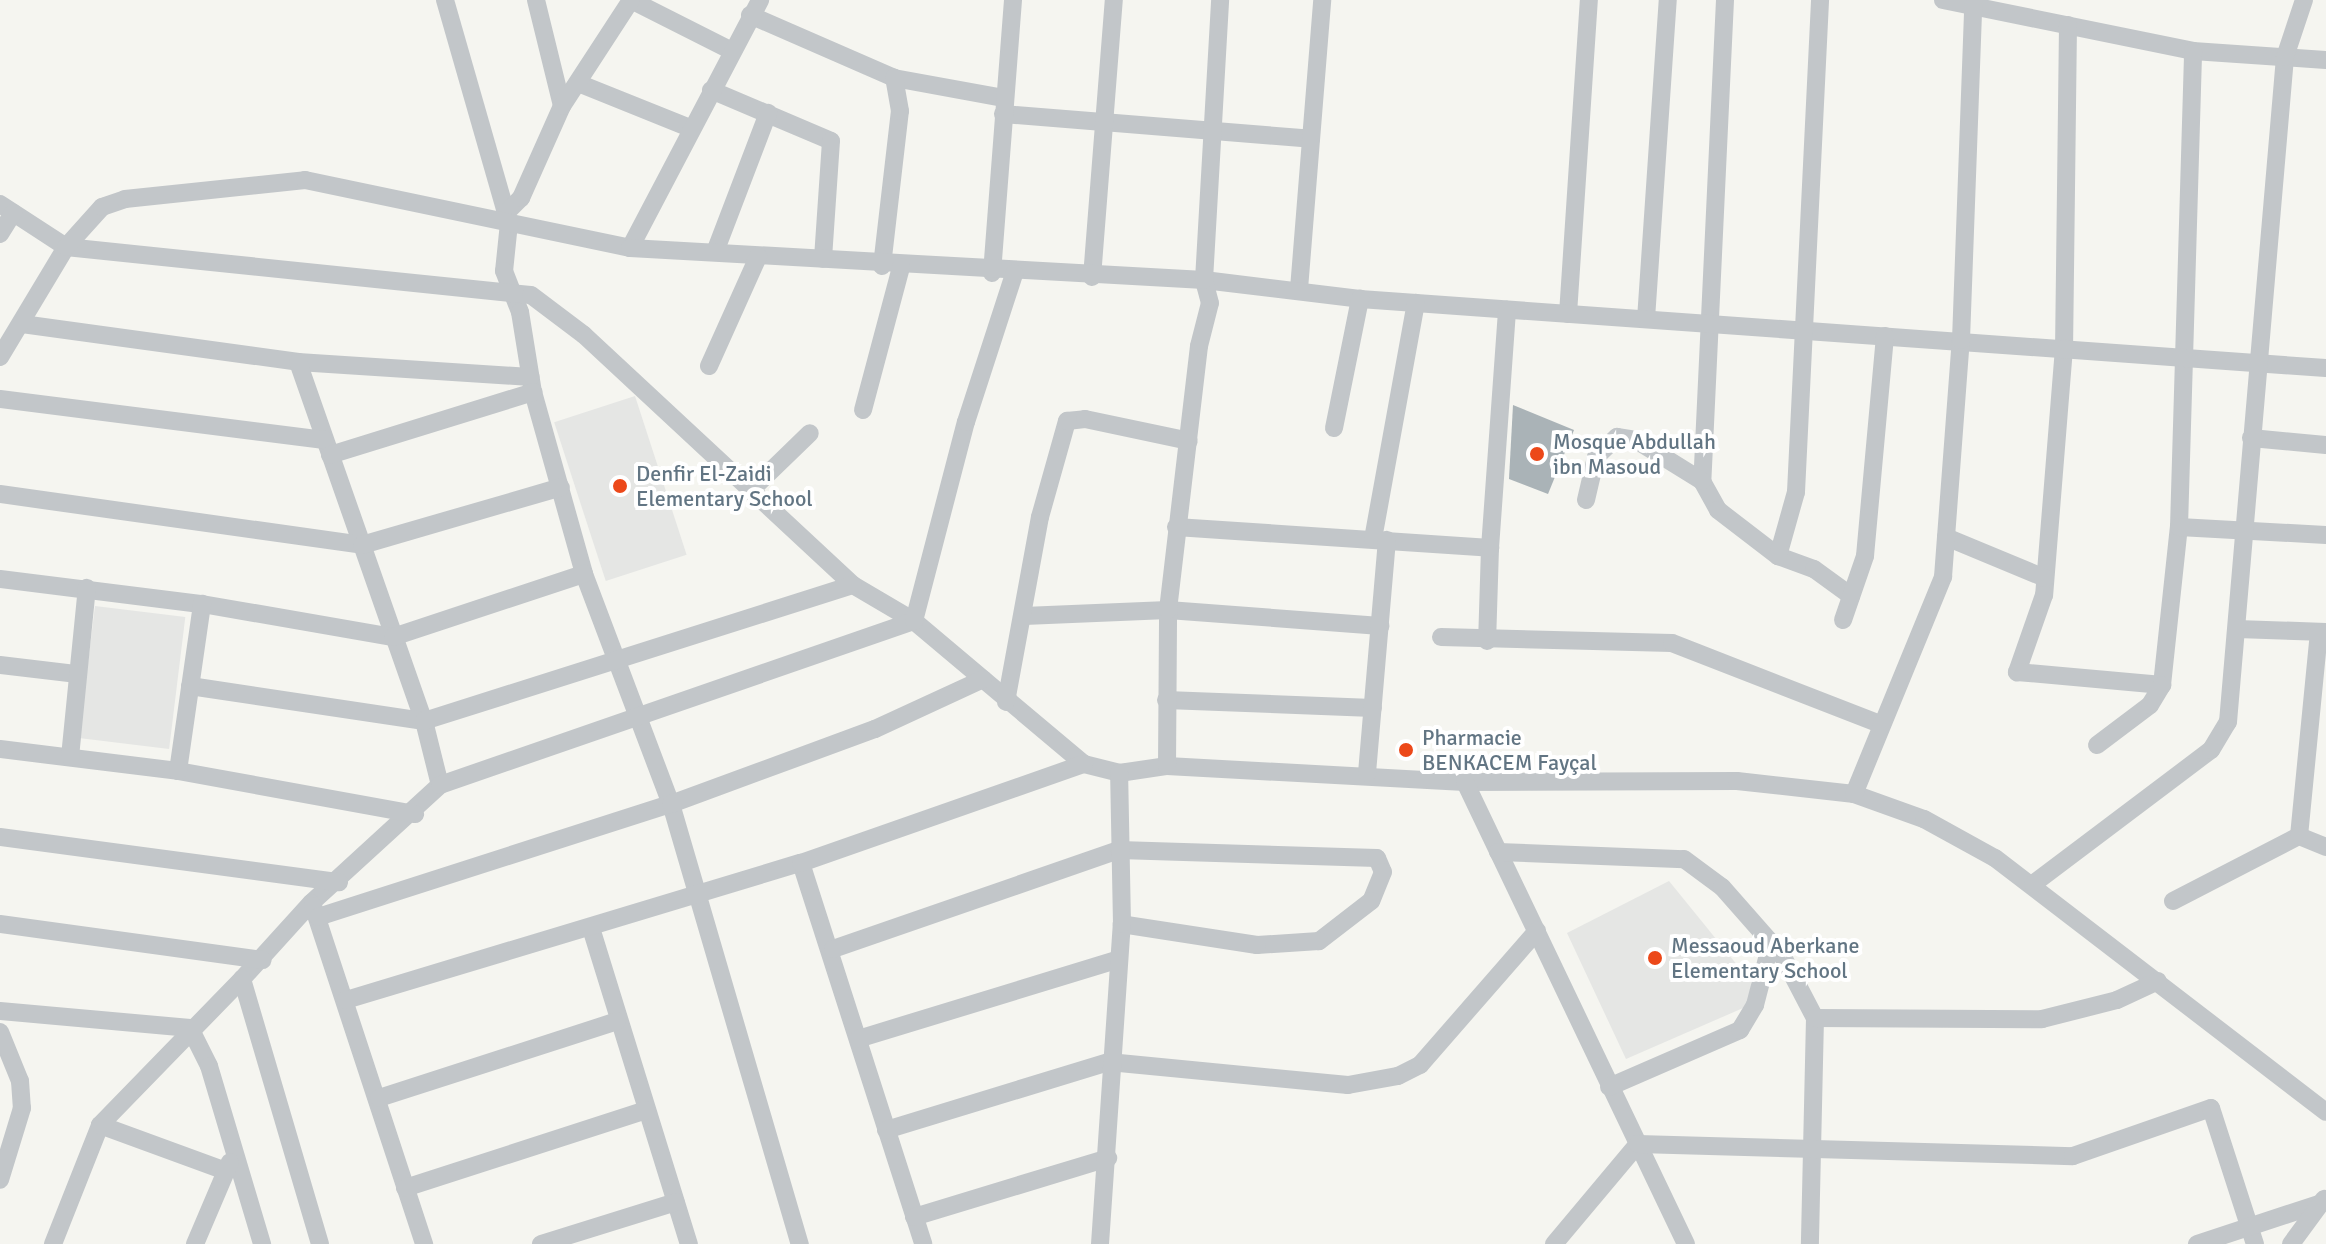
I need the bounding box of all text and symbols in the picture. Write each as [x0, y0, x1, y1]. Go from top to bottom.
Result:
place label: Mosque Abdullah ibn Masoud [1553, 428, 1716, 480]
marker: Mosque Abdullah ibn Masoud [1528, 445, 1546, 463]
place label: Denfir El-Zaidi Elementary School [636, 460, 813, 512]
marker: Denfir El-Zaidi Elementary School [611, 477, 629, 495]
place label: Pharmacie BENKACEM Fayçal [1422, 724, 1597, 776]
marker: Pharmacie BENKACEM Fayçal [1397, 741, 1415, 759]
place label: Messaoud Aberkane Elementary School [1671, 932, 1859, 984]
marker: Messaoud Aberkane Elementary School [1646, 949, 1664, 967]

